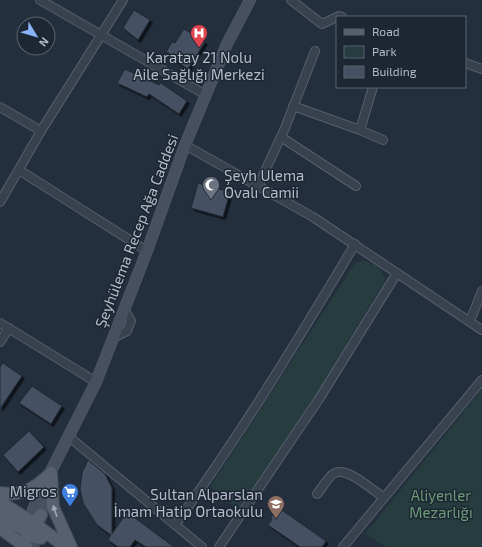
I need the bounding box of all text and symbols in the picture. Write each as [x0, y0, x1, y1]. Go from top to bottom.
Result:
north arrow [16, 16, 56, 56]
legend [336, 16, 466, 88]
hospital icon: Karatay 21 Nolu Aile Sağlığı Merkezi [189, 23, 209, 48]
text: Road [372, 24, 400, 38]
text: N [37, 35, 52, 50]
text: Park [372, 44, 397, 58]
place label: Karatay 21 Nolu Aile Sağlığı Merkezi [133, 48, 265, 83]
text: Building [372, 64, 417, 78]
street label: Şeyhülema Recep Ağa Caddesi [91, 131, 182, 330]
place label: Şeyh Ulema Ovalı Camii [224, 166, 304, 201]
mosque icon: Şeyh Ulema Ovalı Camii [201, 175, 221, 200]
place label: Migros [10, 482, 57, 500]
supermarket icon: Migros [60, 482, 80, 507]
place label: Sultan Alparslan İmam Hatip Ortaokulu [114, 485, 263, 520]
park label: Aliyenler Mezarlığı [409, 486, 473, 521]
school or university icon: Sultan Alparslan İmam Hatip Ortaokulu [266, 494, 286, 519]
one-way arrow [52, 505, 58, 517]

